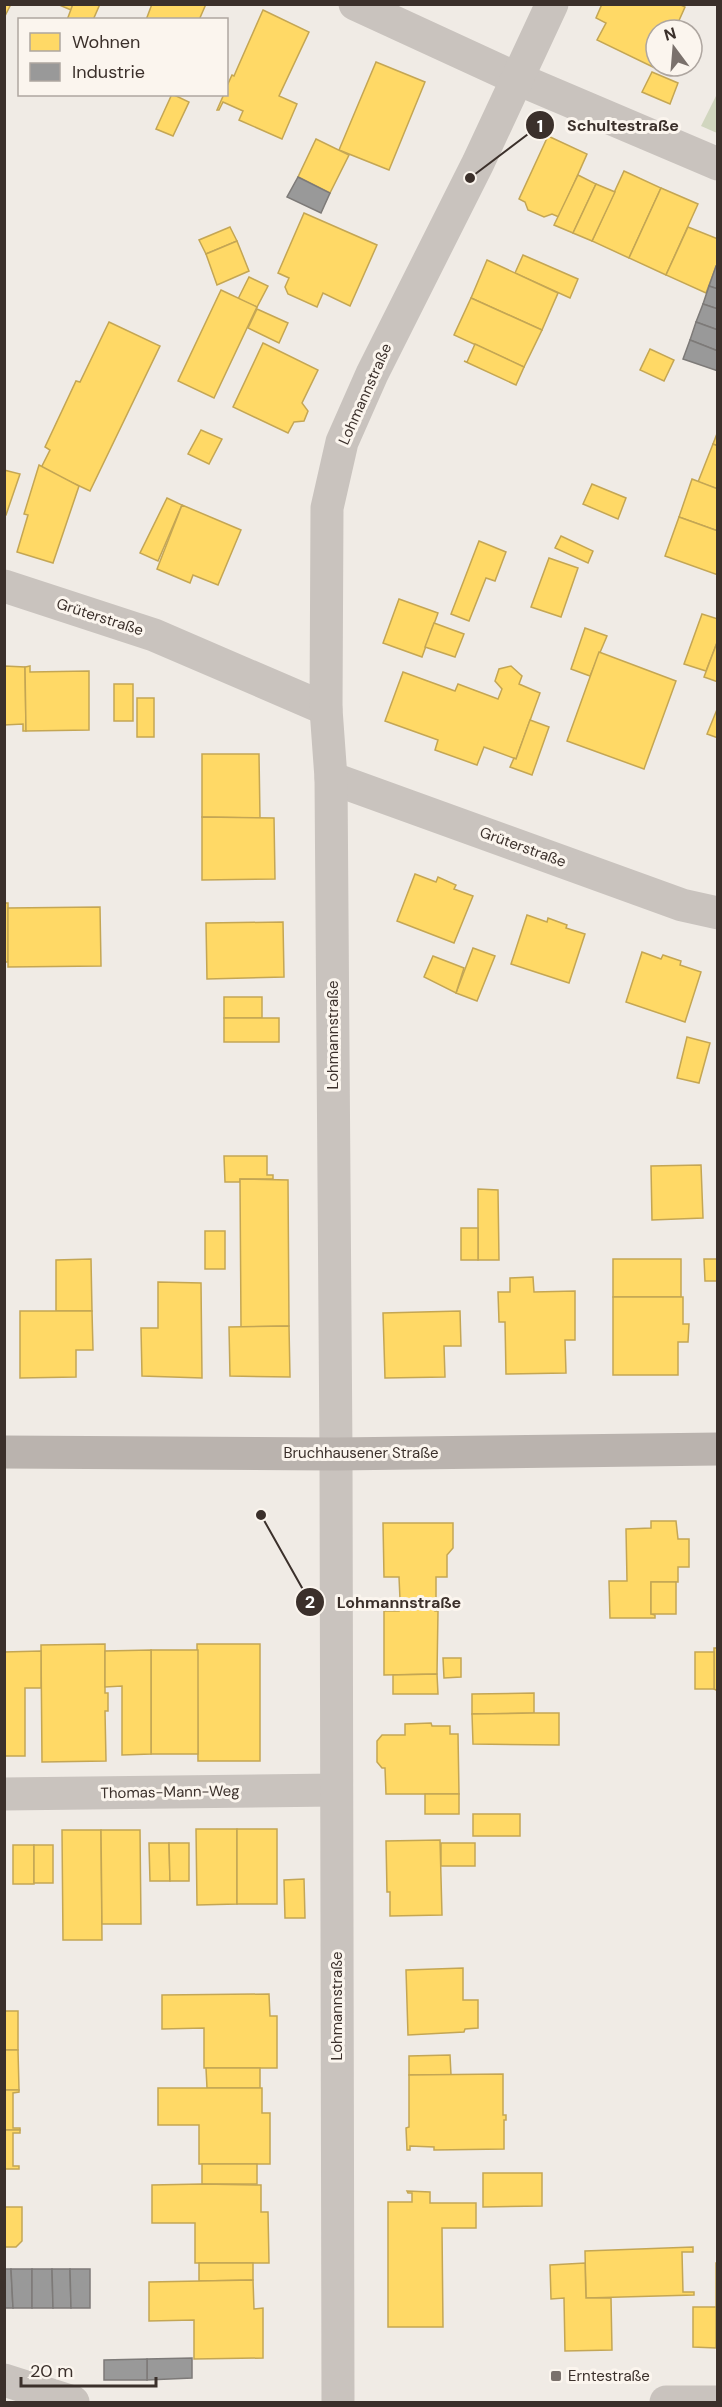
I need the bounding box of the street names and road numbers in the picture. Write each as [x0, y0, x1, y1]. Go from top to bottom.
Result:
street label: Lohmannstraße [334, 340, 396, 448]
street label: Grüterstraße [54, 594, 146, 640]
street label: Grüterstraße [477, 822, 569, 872]
street label: Lohmannstraße [323, 981, 343, 1089]
street label: Bruchhausener Straße [283, 1443, 439, 1463]
street label: Thomas-Mann-Weg [100, 1781, 240, 1803]
street label: Lohmannstraße [327, 1952, 347, 2060]

